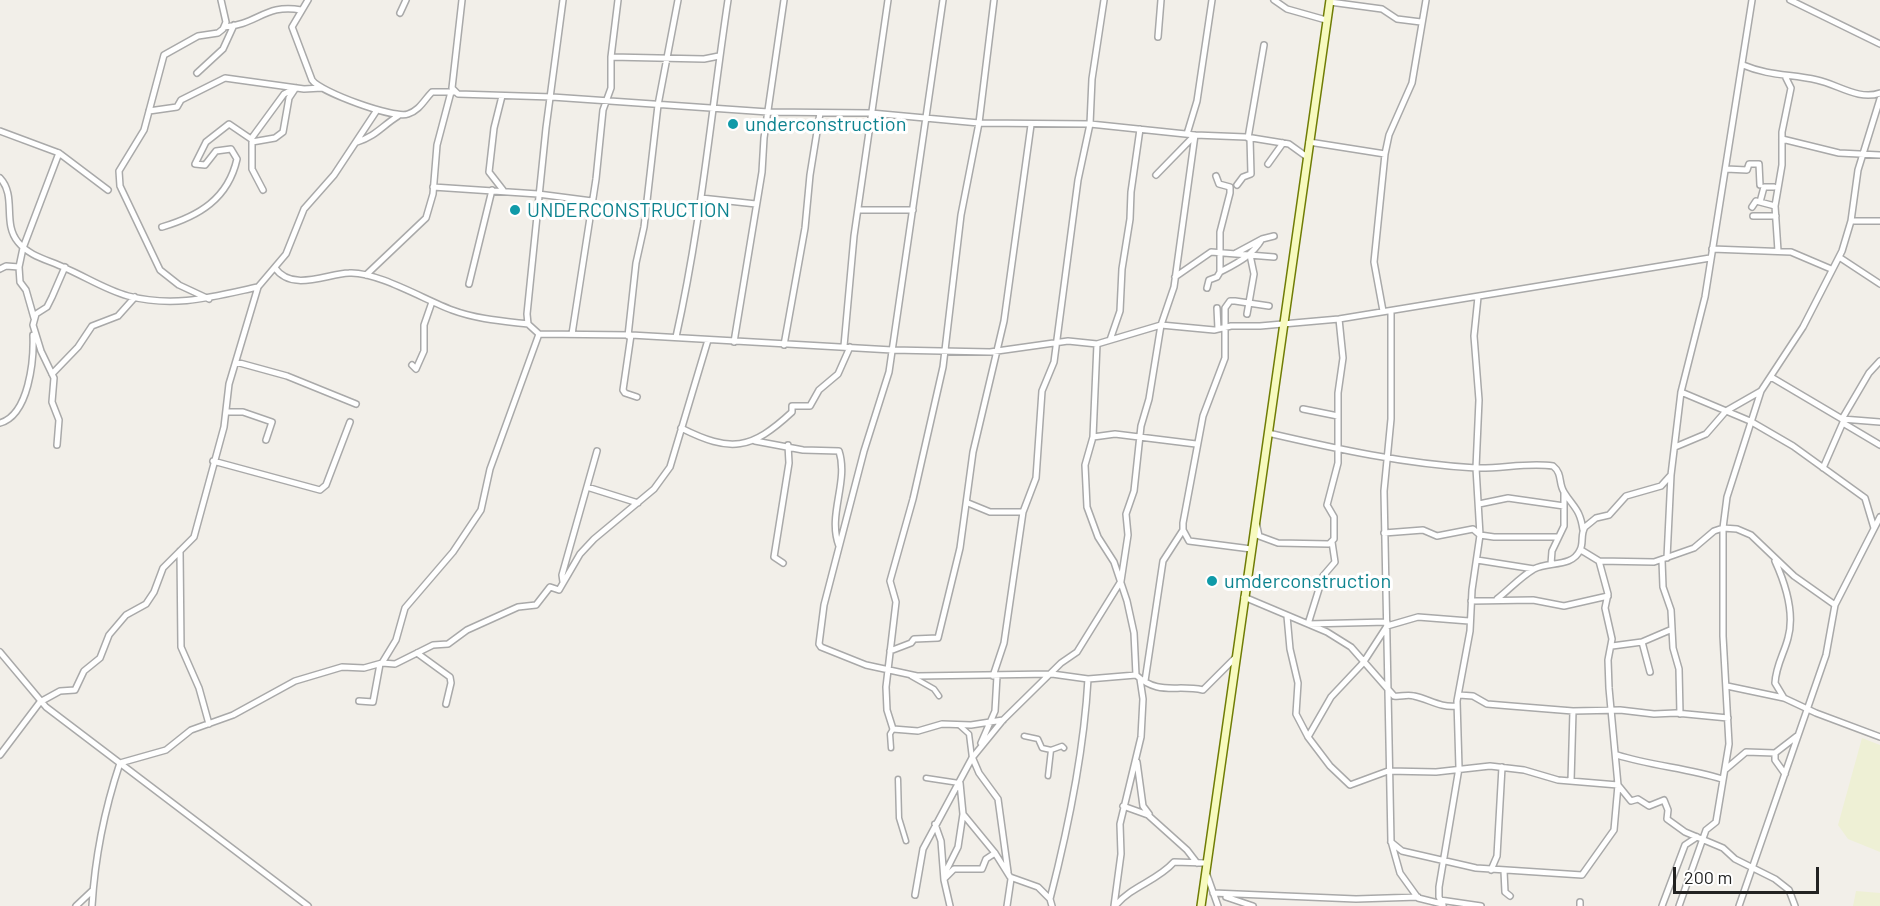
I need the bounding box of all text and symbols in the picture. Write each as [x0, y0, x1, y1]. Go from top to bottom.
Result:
place label: underconstruction [745, 112, 906, 136]
marker: underconstruction [726, 117, 740, 131]
place label: UNDERCONSTRUCTION [527, 198, 730, 222]
marker: UNDERCONSTRUCTION [508, 203, 522, 217]
place label: umderconstruction [1224, 569, 1391, 593]
marker: umderconstruction [1205, 574, 1219, 588]
scale bar [1676, 855, 1822, 893]
text: 200 m [1684, 866, 1732, 888]

